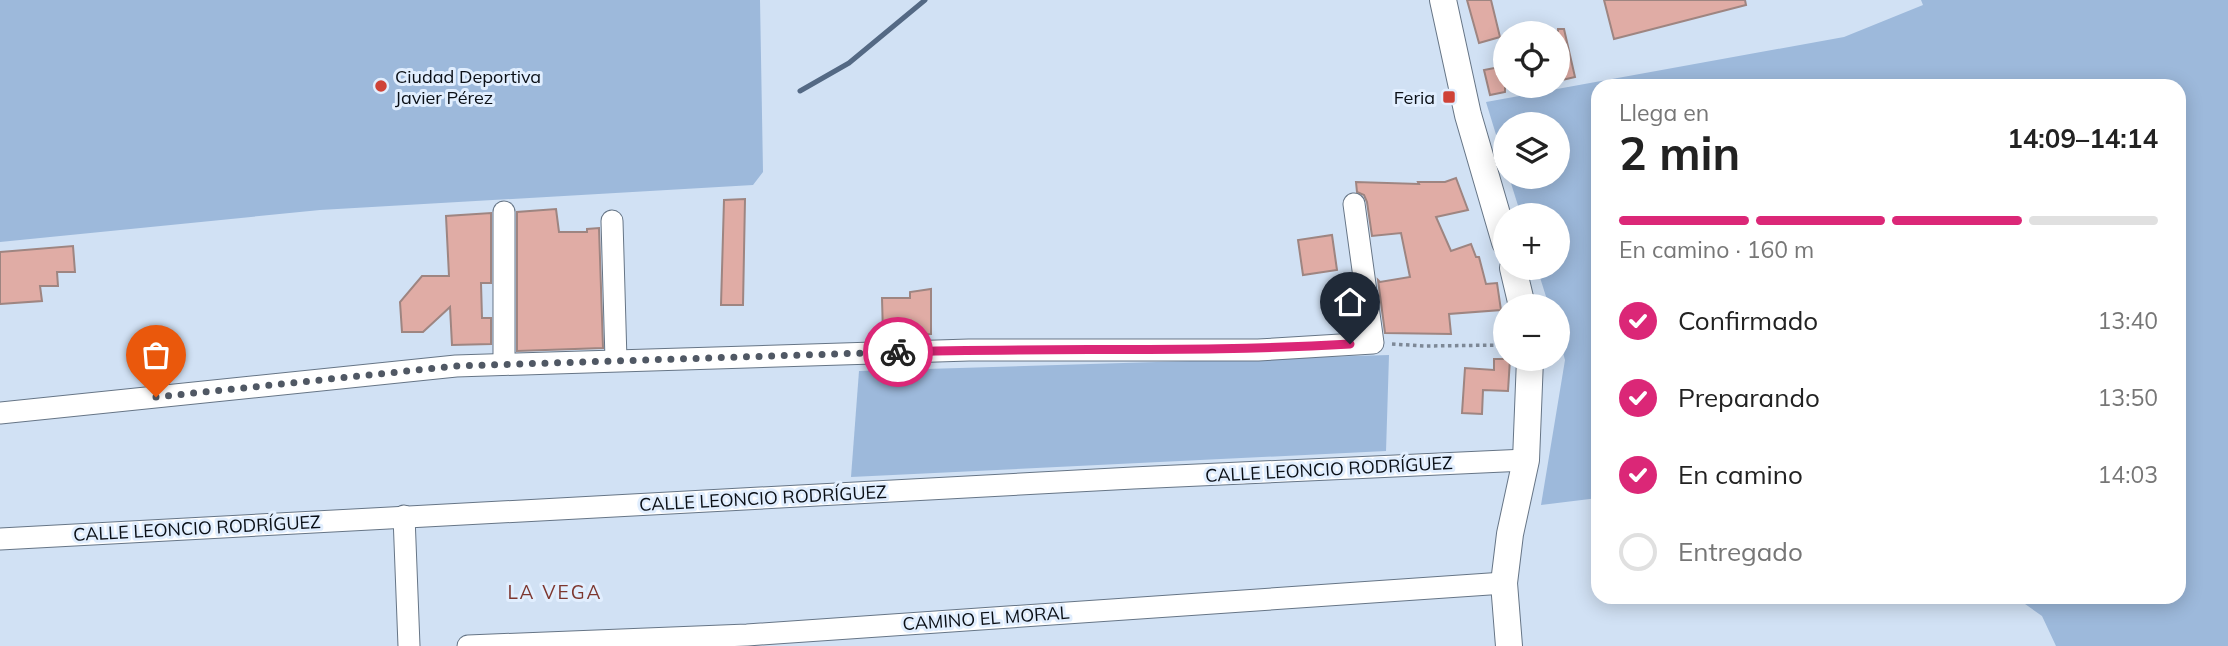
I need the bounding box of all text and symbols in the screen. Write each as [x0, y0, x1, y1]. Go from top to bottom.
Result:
map controls [1493, 21, 1570, 371]
button: locate [1493, 21, 1570, 98]
place label: Ciudad Deportiva Javier Pérez [395, 65, 541, 109]
marker: Ciudad Deportiva Javier Pérez [373, 78, 389, 94]
place label: Feria [1394, 86, 1435, 109]
marker: Feria [1441, 89, 1457, 105]
text: Llega en [1619, 98, 1709, 127]
button: layers [1493, 112, 1570, 189]
text: 14:09–14:14 [2007, 122, 2158, 155]
text: 2 min [1619, 124, 1740, 182]
button: + [1493, 203, 1570, 280]
text: En camino · 160 m [1619, 235, 1814, 264]
pin [1320, 272, 1380, 344]
icon: home [1331, 283, 1369, 321]
button: − [1493, 294, 1570, 371]
icon: check [1619, 302, 1657, 340]
text: Confirmado [1678, 304, 1818, 337]
text: 13:40 [2098, 306, 2158, 335]
courier [863, 317, 933, 387]
pin [126, 325, 186, 397]
icon: bike [879, 333, 917, 371]
icon: bag [137, 336, 175, 374]
icon: check [1619, 379, 1657, 417]
text: Preparando [1678, 381, 1820, 414]
text: 13:50 [2098, 383, 2158, 412]
street label: CALLE LEONCIO RODRÍGUEZ [1205, 451, 1454, 487]
icon: check [1619, 456, 1657, 494]
text: En camino [1678, 458, 1803, 491]
text: 14:03 [2098, 460, 2158, 489]
street label: CALLE LEONCIO RODRÍGUEZ [639, 480, 888, 516]
street label: CALLE LEONCIO RODRÍGUEZ [73, 510, 322, 546]
text: Entregado [1678, 535, 1803, 568]
district label: LA VEGA [507, 580, 603, 604]
street label: CAMINO EL MORAL [902, 601, 1070, 635]

